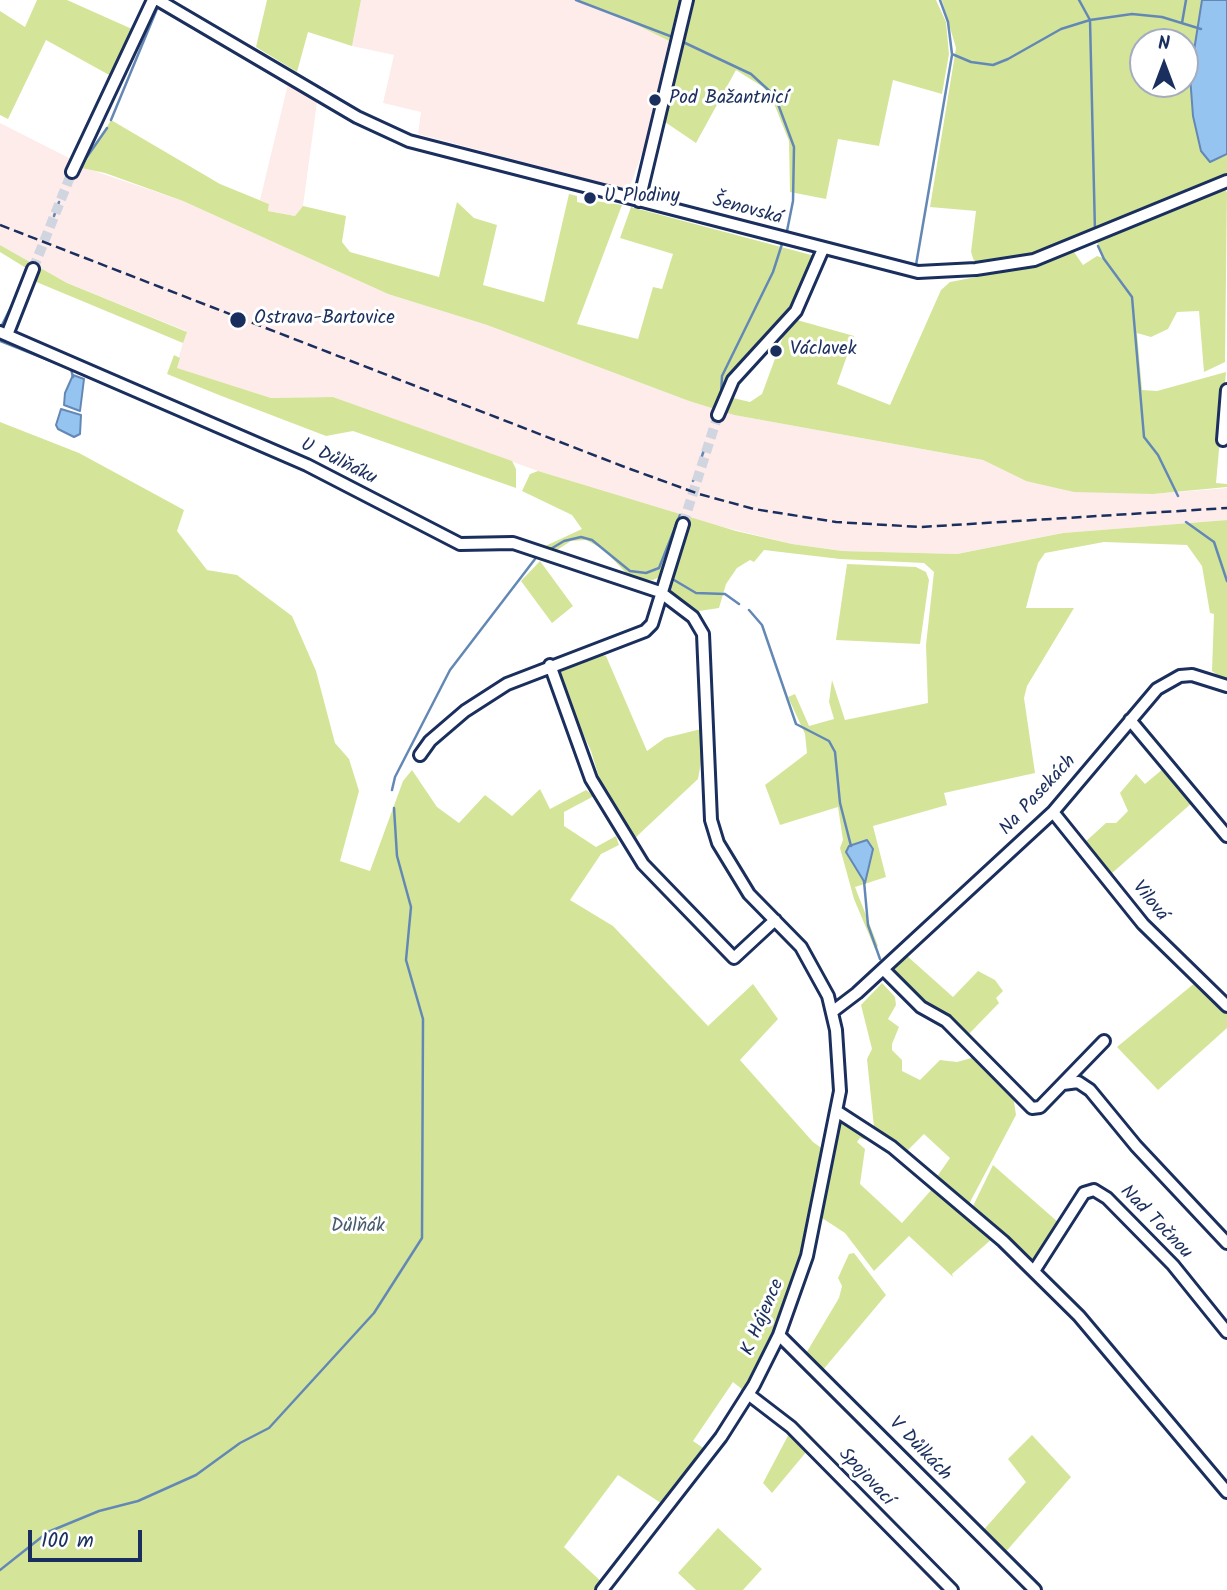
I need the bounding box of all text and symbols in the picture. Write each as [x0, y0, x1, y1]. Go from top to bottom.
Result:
north arrow [1129, 28, 1199, 98]
text: N [1158, 29, 1170, 59]
place label: Pod Bažantnicí [669, 89, 788, 111]
marker: Pod Bažantnicí [647, 92, 663, 108]
place label: U Plodiny [604, 187, 680, 209]
marker: U Plodiny [582, 190, 598, 206]
street label: Šenovská [710, 191, 784, 231]
place label: Ostrava-Bartovice [254, 309, 395, 331]
marker: Ostrava-Bartovice [228, 310, 248, 330]
place label: Václavek [790, 340, 857, 362]
marker: Václavek [768, 343, 784, 359]
street label: U Důlňáku [296, 435, 380, 491]
street label: Na Pasekách [996, 751, 1082, 841]
street label: Vilová [1126, 877, 1172, 927]
street label: Nad Točnou [1114, 1181, 1196, 1265]
park label: Důlňák [331, 1217, 385, 1239]
street label: K Hájence [738, 1276, 790, 1360]
street label: V Důlkách [883, 1413, 955, 1487]
street label: Spojovací [832, 1444, 898, 1512]
scale bar [32, 1516, 145, 1560]
text: 100 m [41, 1525, 94, 1558]

